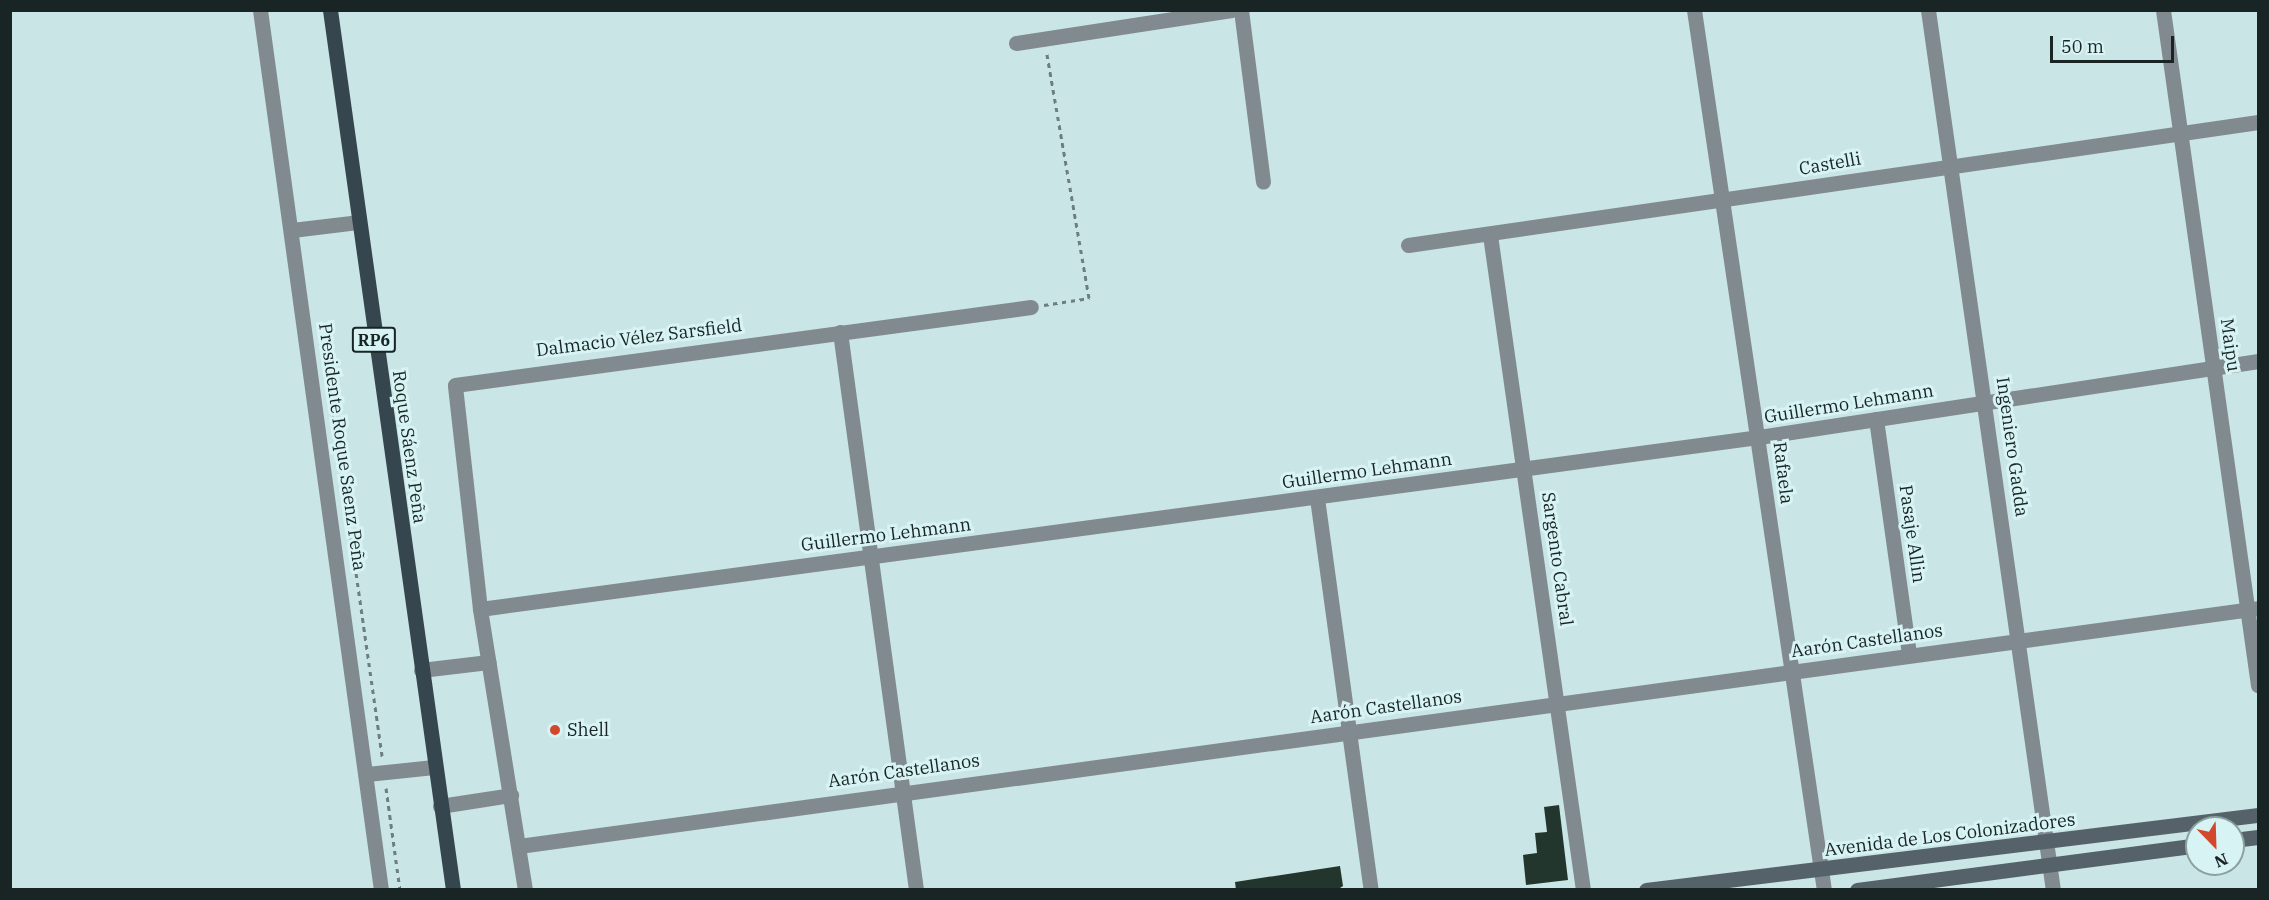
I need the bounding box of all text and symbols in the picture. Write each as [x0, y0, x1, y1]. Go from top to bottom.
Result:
scale bar [2053, 24, 2178, 62]
text: 50 m [2061, 35, 2104, 58]
street label: Castelli [1797, 148, 1863, 180]
street label: Dalmacio Vélez Sarsfield [535, 315, 743, 361]
street label: Maipu [2216, 317, 2244, 373]
street label: Presidente Roque Saenz Peña [314, 322, 370, 572]
road number: RP6 [352, 327, 397, 353]
street label: Roque Sáenz Peña [388, 369, 430, 525]
street label: Ingeniero Gadda [1992, 376, 2032, 518]
street label: Guillermo Lehmann [1763, 380, 1935, 428]
street label: Rafaela [1768, 441, 1798, 505]
street label: Guillermo Lehmann [1281, 448, 1453, 494]
street label: Pasaje Allin [1894, 484, 1930, 584]
street label: Sargento Cabral [1537, 491, 1577, 627]
street label: Guillermo Lehmann [800, 514, 972, 556]
street label: Aarón Castellanos [1790, 620, 1944, 662]
street label: Aarón Castellanos [1309, 686, 1463, 728]
place label: Shell [567, 719, 609, 741]
marker: Shell [548, 723, 562, 737]
street label: Aarón Castellanos [827, 750, 981, 792]
street label: Avenida de Los Colonizadores [1823, 809, 2077, 861]
north arrow [2185, 816, 2245, 876]
text: N [2212, 849, 2231, 872]

